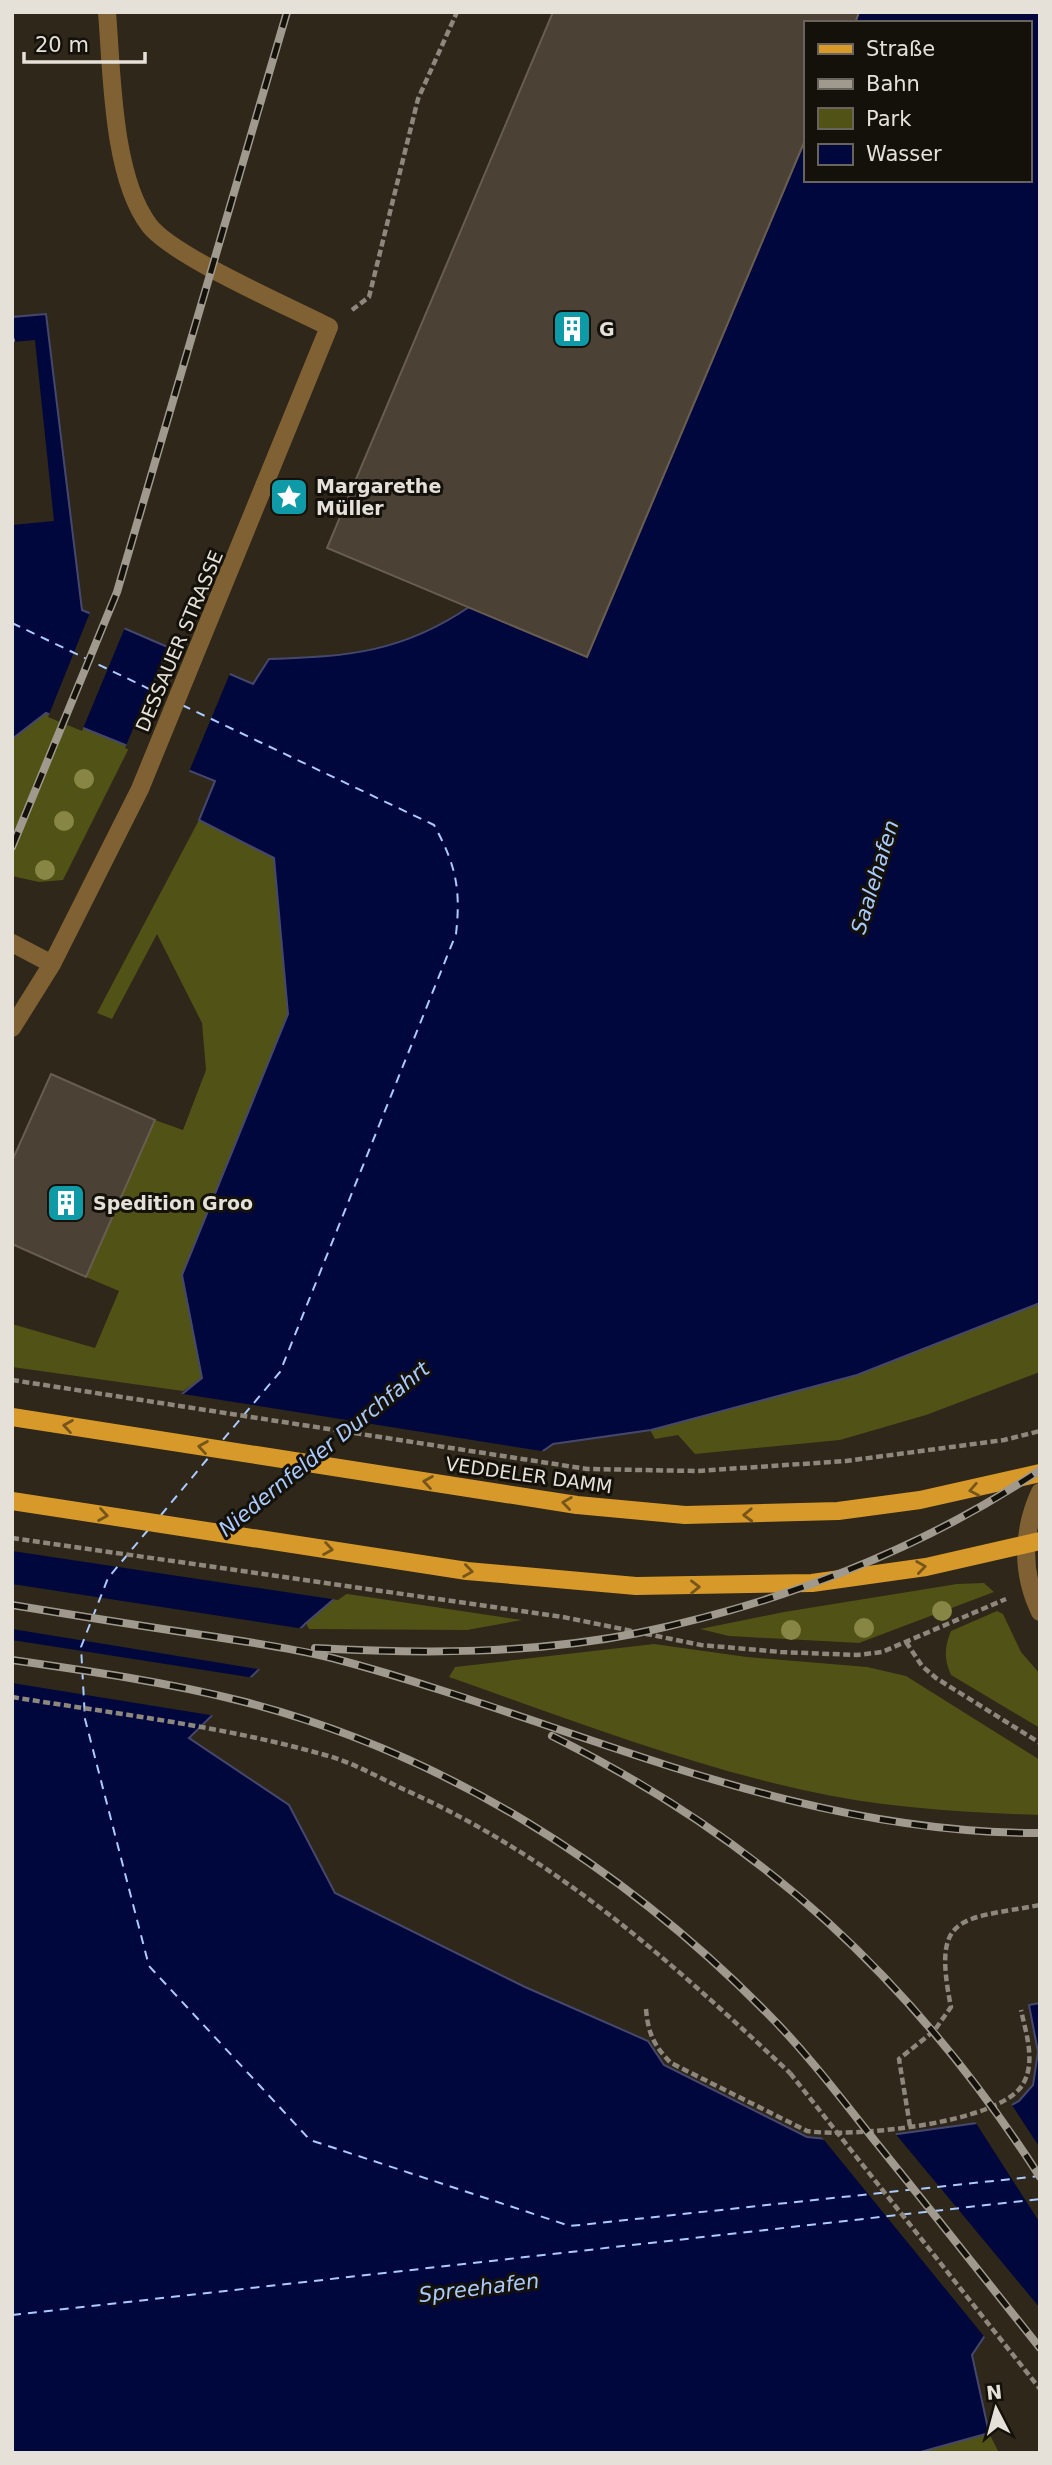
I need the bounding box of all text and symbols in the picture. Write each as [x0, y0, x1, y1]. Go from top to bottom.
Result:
scale bar [24, 21, 145, 65]
legend [804, 21, 1031, 182]
text: 20 m [35, 33, 89, 57]
text: Straße [866, 37, 935, 61]
text: Bahn [866, 72, 920, 96]
text: Park [866, 107, 912, 131]
text: Wasser [866, 142, 942, 166]
building icon: G [551, 308, 593, 350]
place label: G [599, 318, 615, 340]
place label: Margarethe Müller [316, 475, 441, 519]
place icon: Margarethe Müller [268, 476, 310, 518]
street label: DESSAUER STRASSE [131, 547, 227, 735]
water label: Saalehafen [846, 817, 904, 937]
building icon: Spedition Groo [45, 1182, 87, 1224]
place label: Spedition Groo [93, 1192, 253, 1214]
water label: Niedernfelder Durchfahrt [214, 1356, 435, 1541]
one-way arrow [62, 1419, 74, 1434]
one-way arrow [197, 1440, 209, 1455]
street label: VEDDELER DAMM [444, 1452, 614, 1498]
one-way arrow [422, 1475, 434, 1490]
one-way arrow [968, 1481, 980, 1496]
one-way arrow [561, 1496, 573, 1511]
one-way arrow [97, 1507, 109, 1522]
one-way arrow [742, 1507, 753, 1522]
one-way arrow [322, 1541, 333, 1556]
one-way arrow [916, 1560, 927, 1575]
one-way arrow [463, 1563, 474, 1578]
one-way arrow [690, 1579, 701, 1594]
water label: Spreehafen [418, 2269, 540, 2307]
north arrow [961, 2374, 1031, 2444]
text: N [985, 2380, 1003, 2404]

